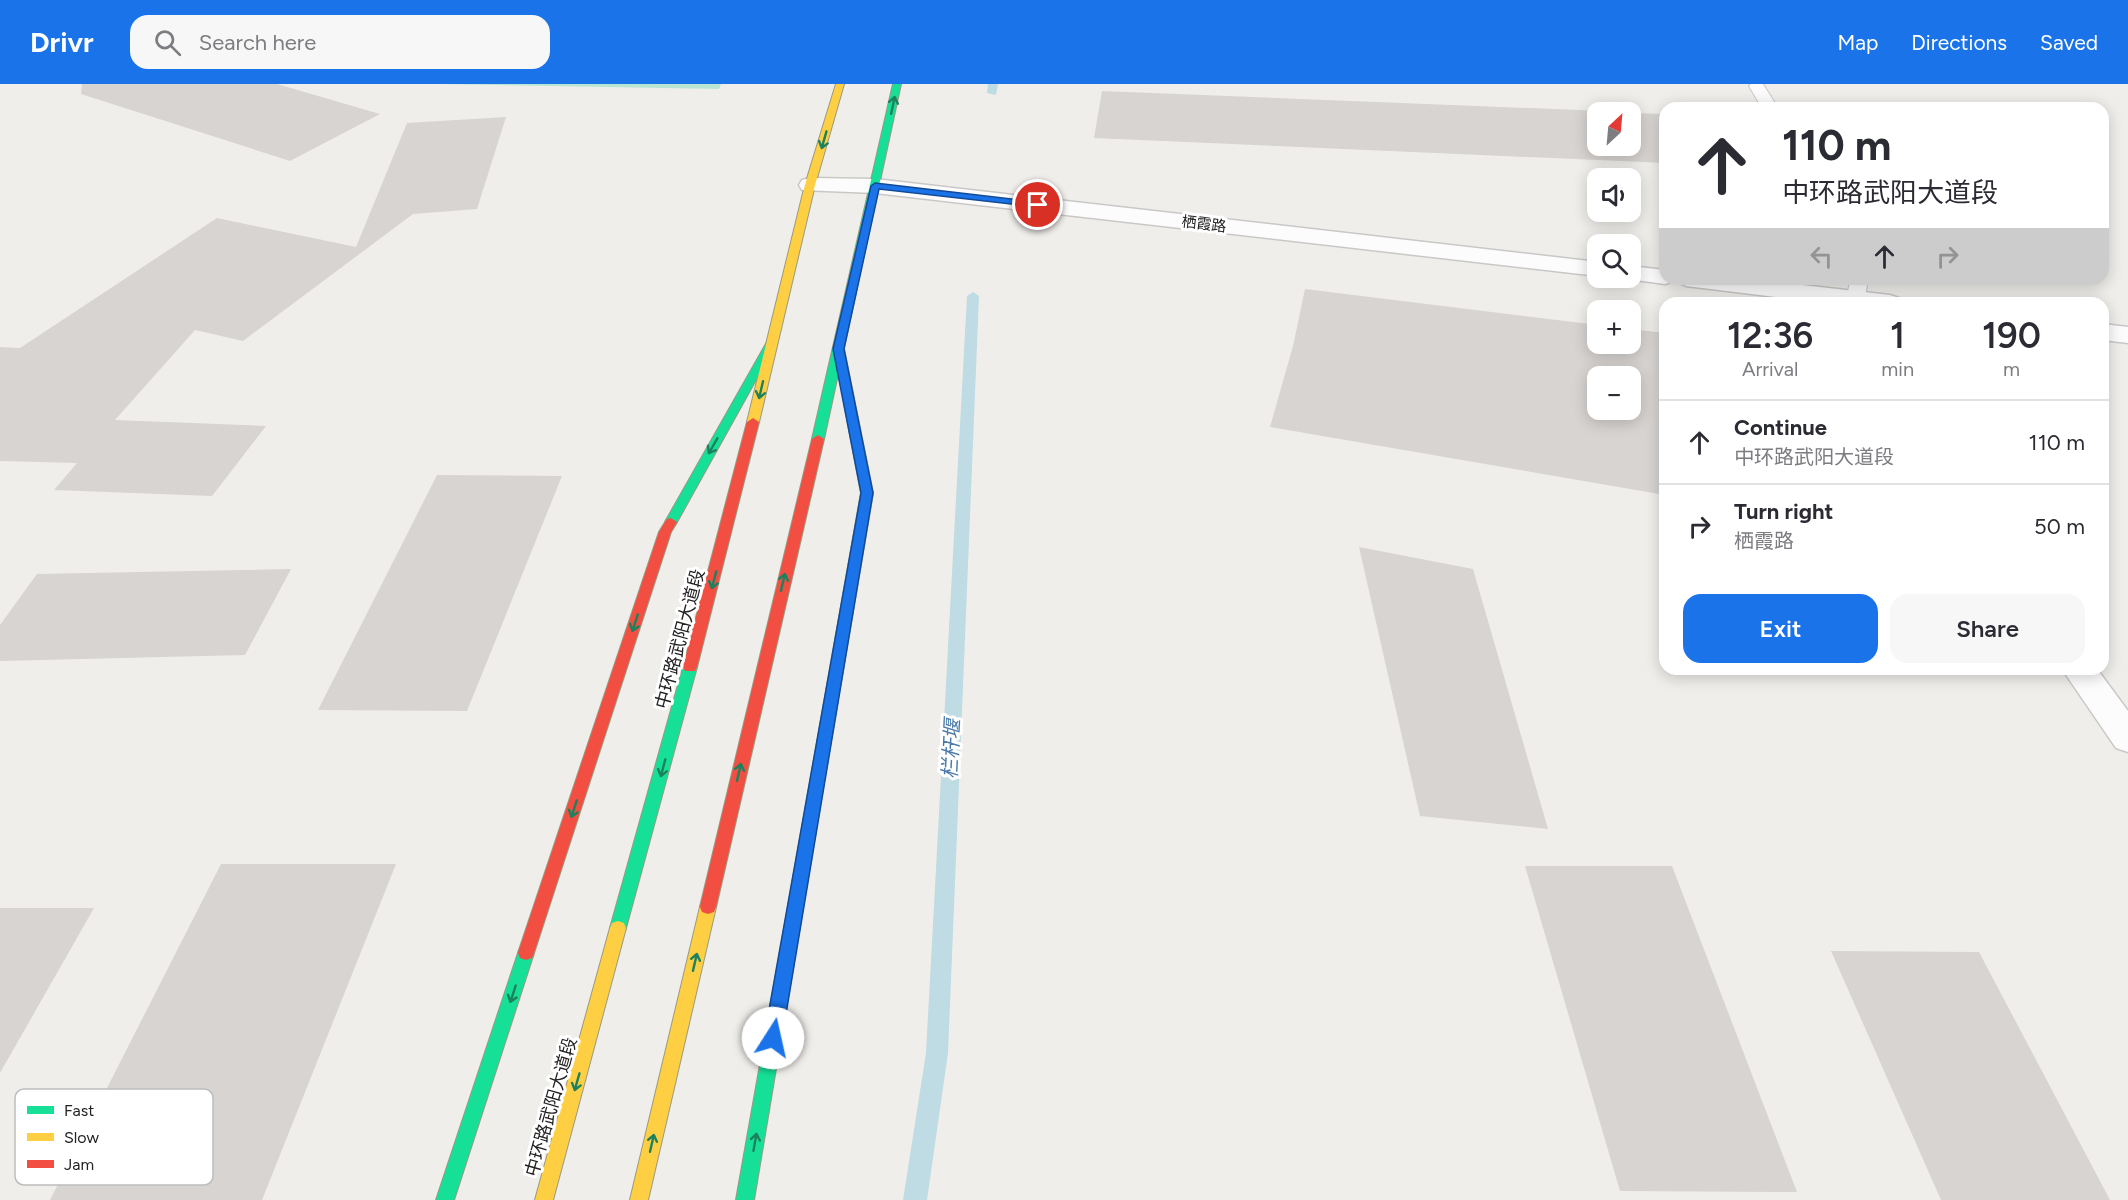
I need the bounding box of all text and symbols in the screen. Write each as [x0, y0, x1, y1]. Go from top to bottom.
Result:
search box [130, 15, 550, 69]
text: Drivr [30, 25, 94, 59]
icon: search [151, 26, 184, 59]
text: Search here [199, 29, 316, 56]
text: Map [1837, 30, 1878, 55]
text: Directions [1911, 30, 2007, 55]
text: Saved [2040, 30, 2098, 55]
one-way arrow [888, 96, 899, 115]
north arrow [1587, 102, 1641, 156]
map controls [1587, 102, 1641, 420]
text: 110 m [1782, 120, 1891, 171]
icon: ahead [1683, 126, 1761, 204]
one-way arrow [818, 130, 829, 149]
button: sound [1587, 168, 1641, 222]
text: 中环路武阳大道段 [1782, 176, 1998, 209]
pin [1012, 179, 1063, 230]
icon: arrive [1021, 188, 1054, 221]
street label: 栖霞路 [1181, 212, 1227, 236]
button: search [1587, 234, 1641, 288]
icon: left [1805, 240, 1838, 273]
icon: ahead [1868, 240, 1901, 273]
icon: right [1931, 240, 1964, 273]
button: + [1587, 300, 1641, 354]
text: 12:36 [1727, 314, 1813, 357]
text: 1 [1890, 314, 1905, 357]
text: 190 [1982, 314, 2041, 357]
text: Arrival [1742, 357, 1798, 381]
text: min [1881, 357, 1914, 381]
text: m [2003, 357, 2020, 381]
button: − [1587, 366, 1641, 420]
one-way arrow [755, 381, 767, 400]
text: Continue [1734, 414, 1827, 441]
icon: ahead [1683, 426, 1716, 459]
text: 110 m [2029, 429, 2085, 456]
one-way arrow [707, 436, 718, 454]
text: 中环路武阳大道段 [1734, 445, 1894, 469]
text: Turn right [1734, 498, 1833, 525]
icon: right [1683, 510, 1716, 543]
text: 50 m [2034, 513, 2085, 540]
text: 栖霞路 [1734, 529, 1794, 553]
street label: 中环路武阳大道段 [651, 567, 709, 711]
one-way arrow [708, 570, 719, 589]
one-way arrow [778, 572, 790, 591]
button: Exit [1683, 594, 1878, 663]
button: Share [1890, 594, 2085, 663]
one-way arrow [629, 613, 640, 632]
water label: 栏杆堰 [937, 715, 965, 780]
one-way arrow [657, 758, 668, 777]
one-way arrow [734, 762, 745, 782]
one-way arrow [568, 799, 579, 818]
one-way arrow [689, 952, 701, 971]
one-way arrow [507, 984, 518, 1003]
position arrow [741, 1006, 805, 1070]
street label: 中环路武阳大道段 [521, 1035, 581, 1179]
one-way arrow [571, 1072, 582, 1091]
legend [15, 1089, 213, 1185]
text: Fast [64, 1101, 94, 1120]
text: Slow [64, 1128, 99, 1147]
one-way arrow [750, 1133, 761, 1153]
one-way arrow [647, 1134, 659, 1153]
text: Jam [64, 1155, 94, 1174]

